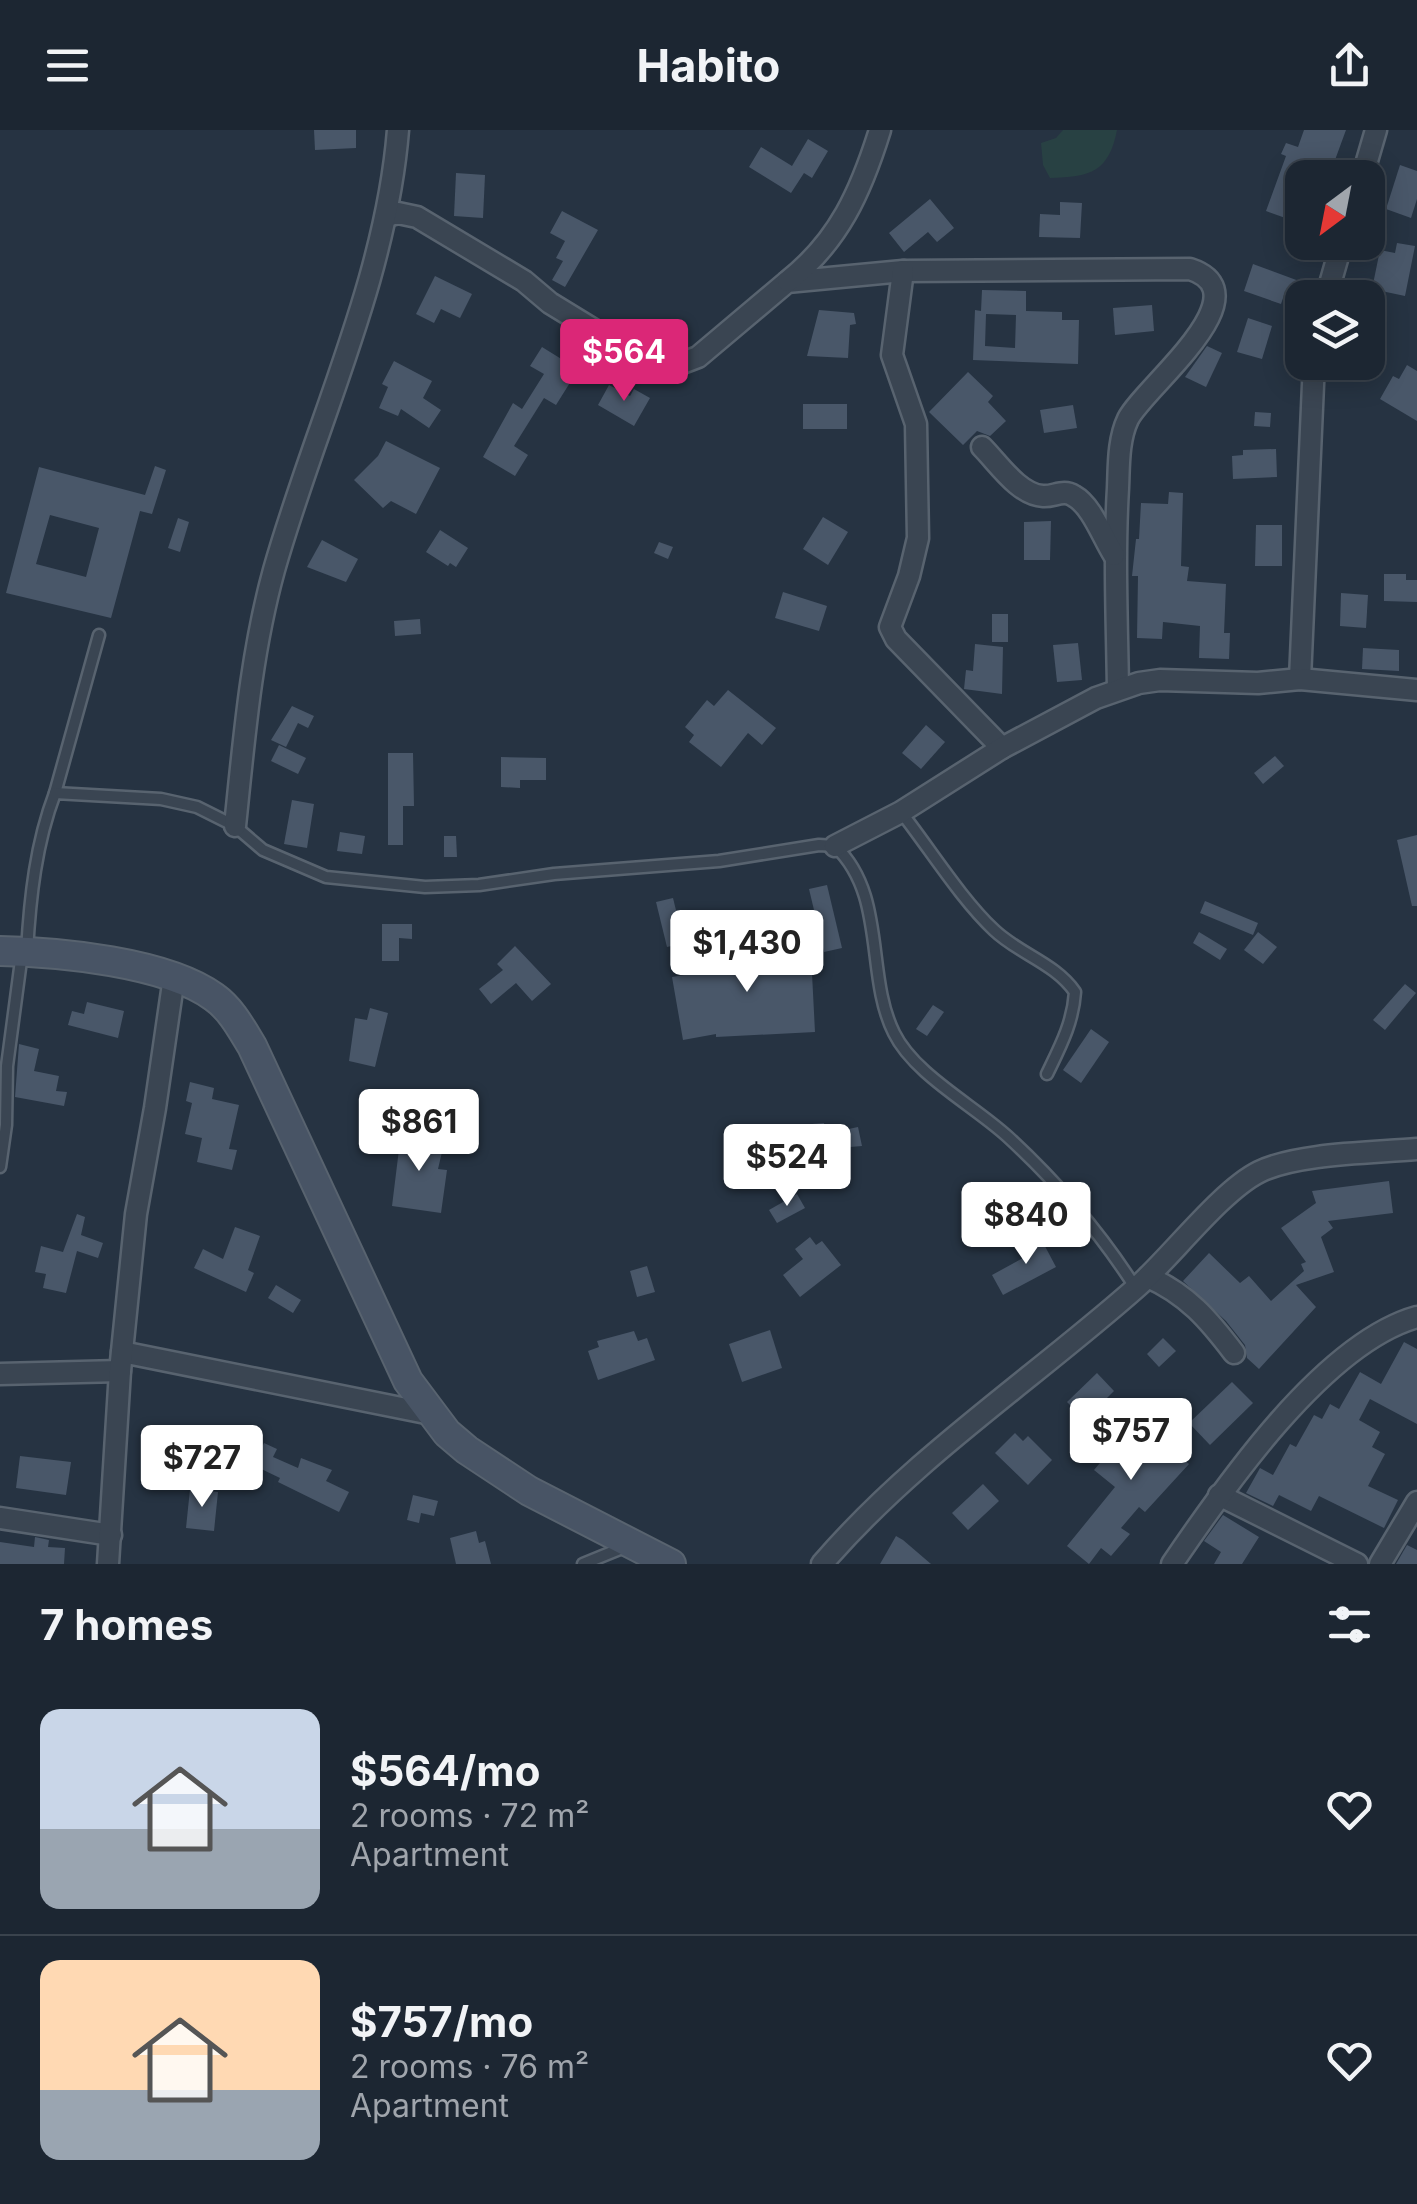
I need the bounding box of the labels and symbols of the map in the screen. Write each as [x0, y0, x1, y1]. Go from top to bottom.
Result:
north arrow [1285, 160, 1385, 260]
pin: $564 [565, 319, 683, 404]
pin: $1,430 [666, 910, 828, 995]
pin: $861 [360, 1089, 478, 1174]
pin: $524 [728, 1124, 846, 1209]
pin: $840 [967, 1182, 1085, 1267]
pin: $757 [1072, 1398, 1190, 1483]
pin: $727 [143, 1425, 261, 1510]

